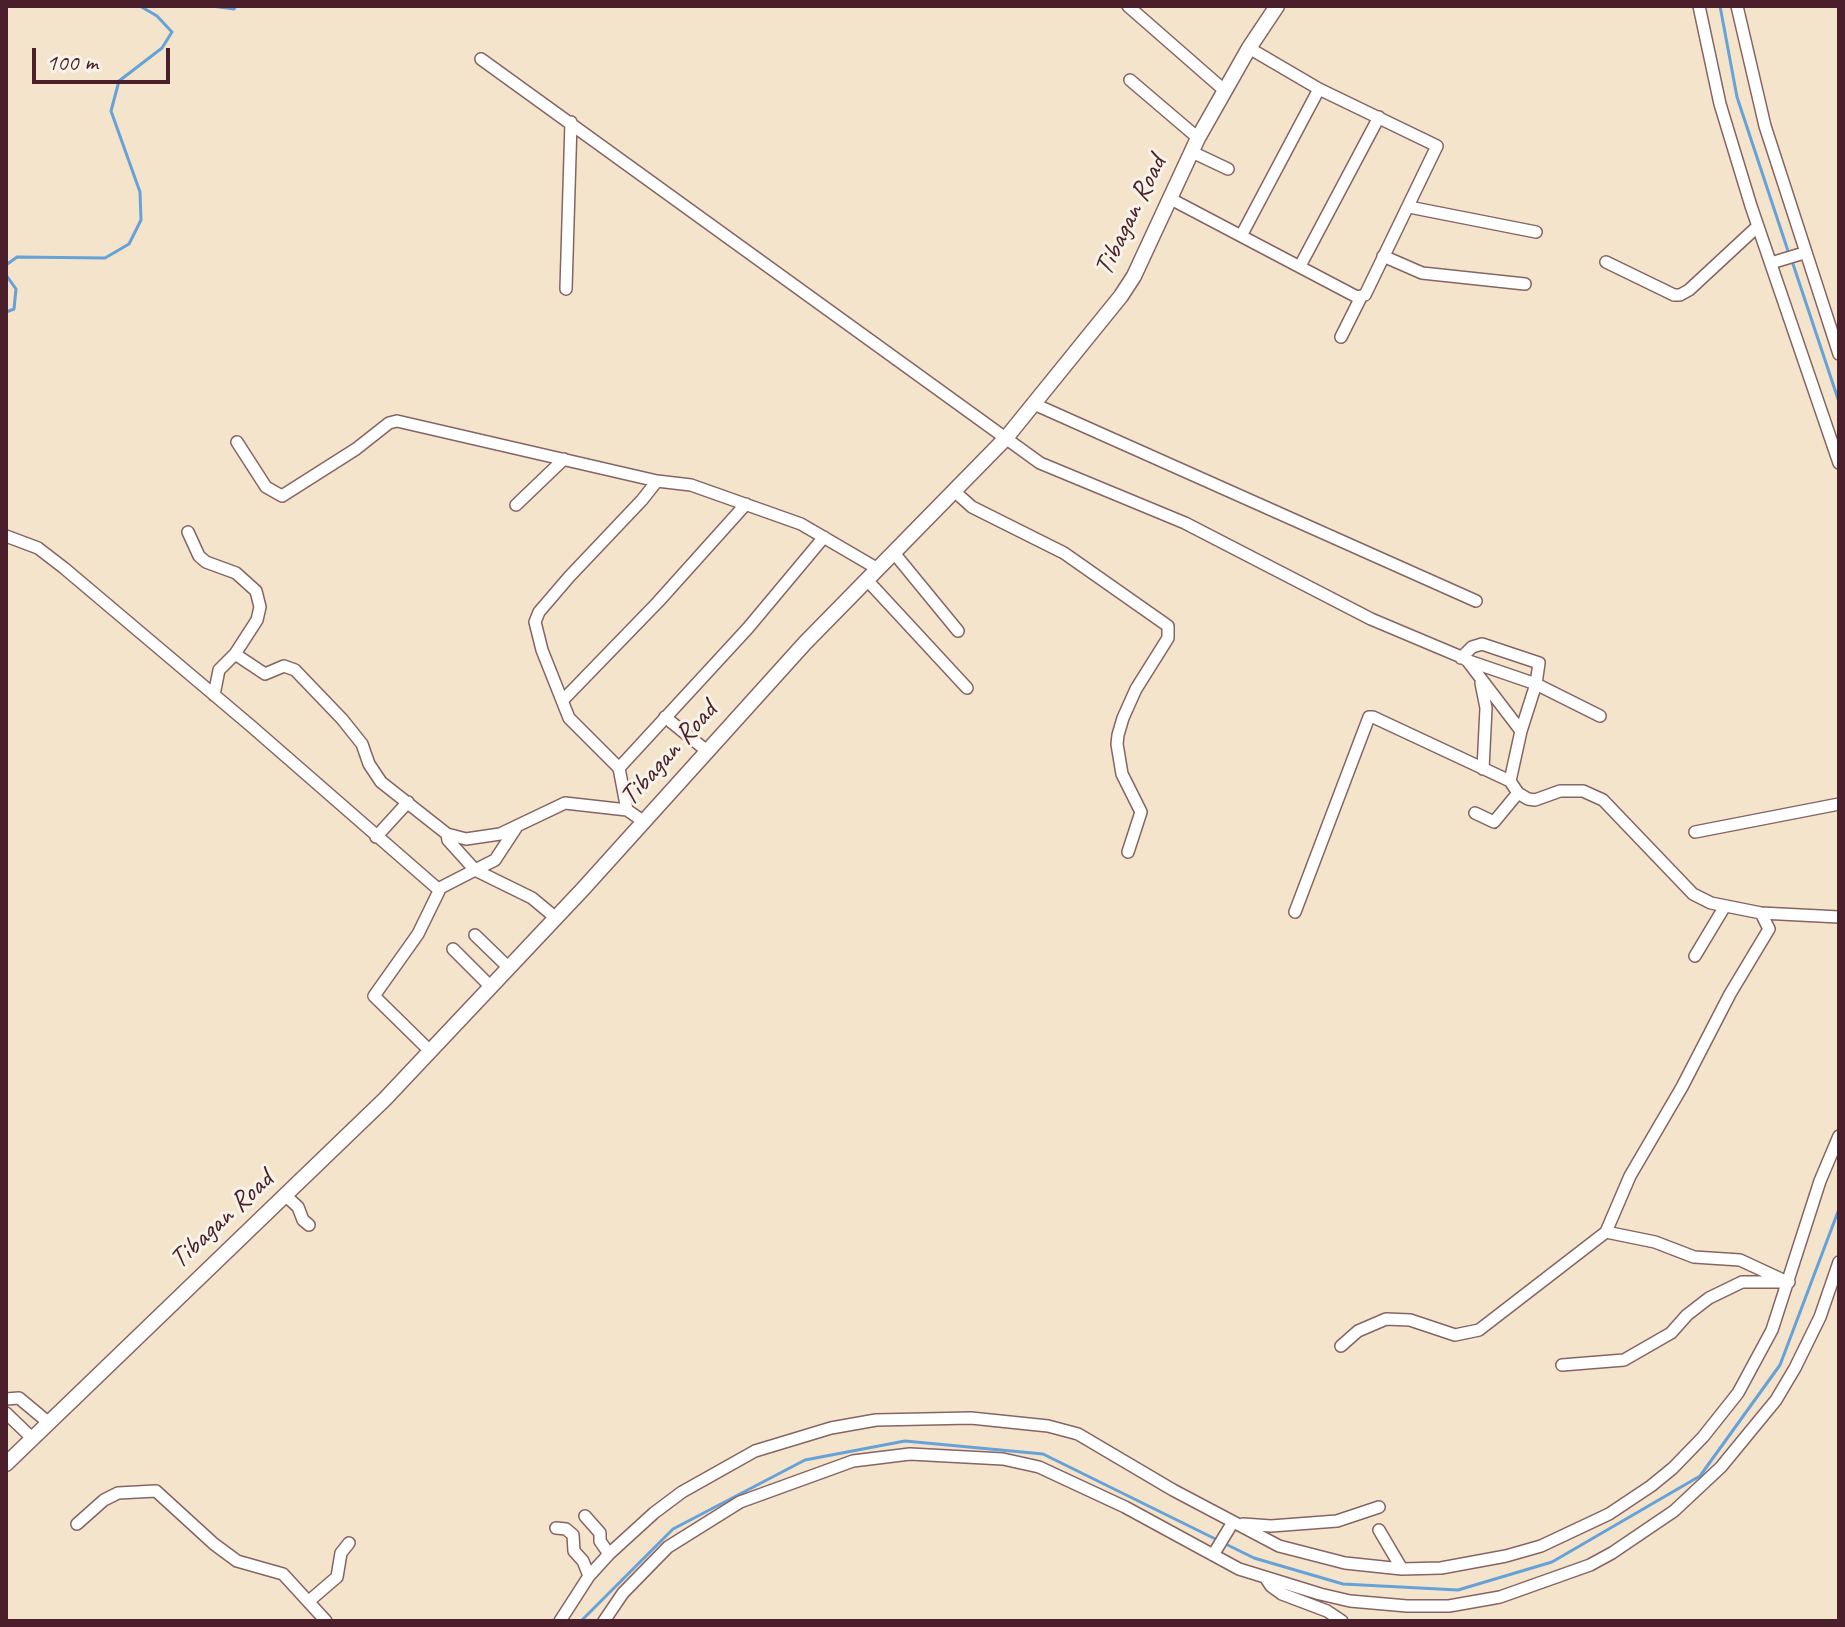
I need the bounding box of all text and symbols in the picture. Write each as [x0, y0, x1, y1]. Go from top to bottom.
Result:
scale bar [36, 32, 174, 82]
text: 100 m [46, 47, 98, 77]
street label: Tibagan Road [1088, 151, 1174, 281]
street label: Tibagan Road [613, 695, 725, 813]
street label: Tibagan Road [163, 1164, 281, 1276]

